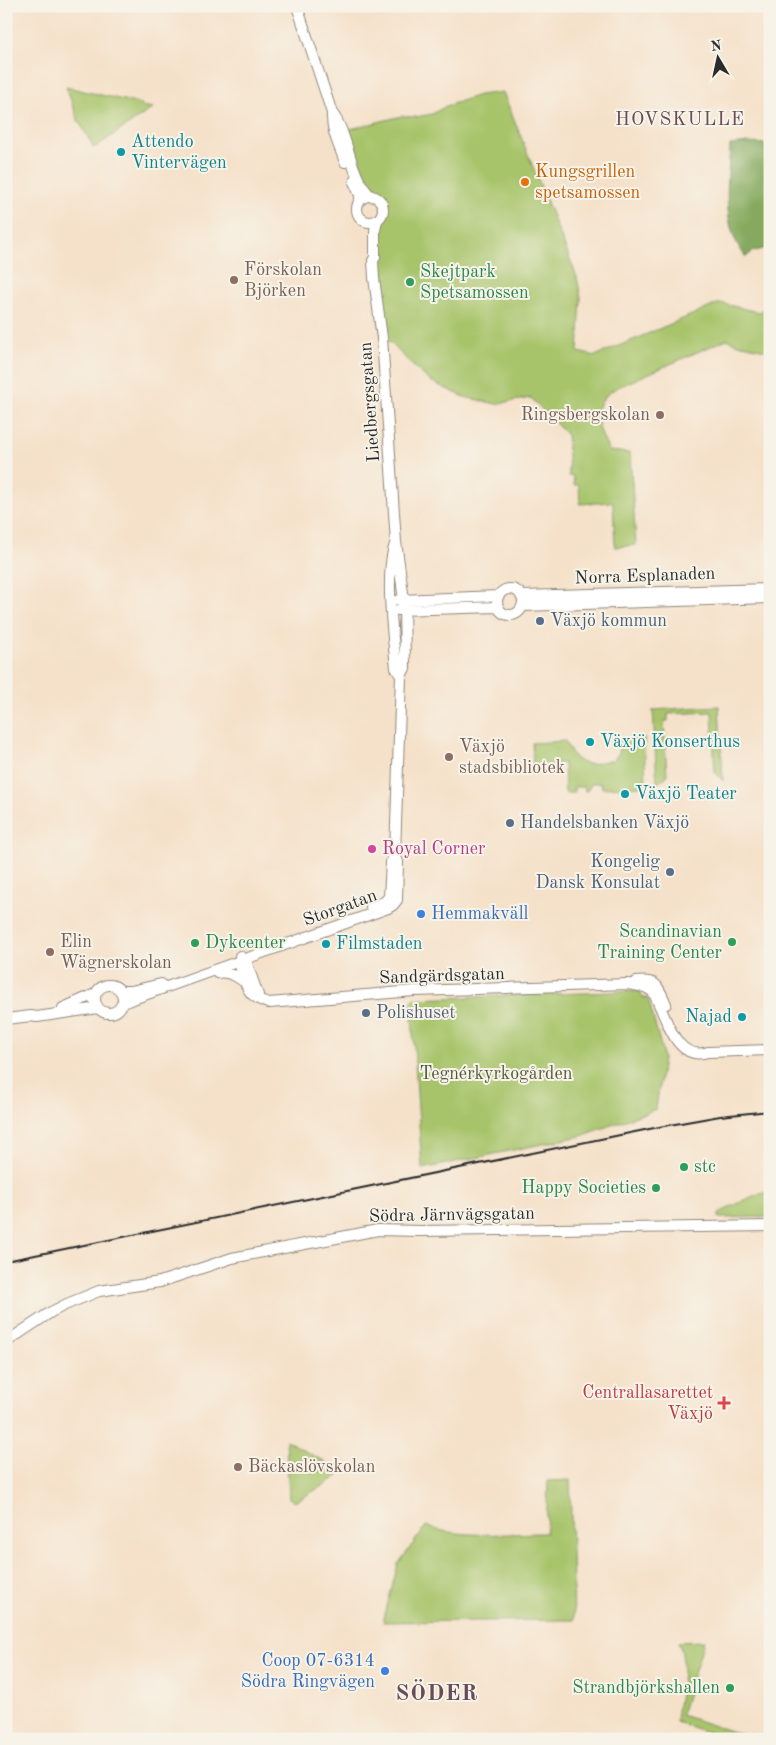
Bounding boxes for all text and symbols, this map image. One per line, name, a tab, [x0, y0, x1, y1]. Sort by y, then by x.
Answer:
north arrow	[694, 32, 744, 82]
text: N	[710, 38, 723, 54]
district label: HOVSKULLE	[615, 111, 745, 130]
place label: Attendo Vintervägen	[131, 133, 227, 172]
marker: Attendo Vintervägen	[115, 146, 127, 158]
place label: Kungsgrillen spetsamossen	[535, 163, 641, 202]
marker: Kungsgrillen spetsamossen	[519, 176, 531, 188]
place label: Förskolan Björken	[244, 261, 322, 300]
place label: Skejtpark Spetsamossen	[420, 263, 529, 302]
marker: Förskolan Björken	[228, 274, 240, 286]
marker: Skejtpark Spetsamossen	[404, 276, 416, 288]
street label: Liedbergsgatan	[357, 341, 383, 463]
place label: Ringsbergskolan	[521, 406, 650, 424]
marker: Ringsbergskolan	[654, 409, 666, 421]
street label: Norra Esplanaden	[574, 565, 716, 587]
place label: Växjö kommun	[550, 612, 667, 630]
marker: Växjö kommun	[534, 615, 546, 627]
place label: Växjö Konserthus	[600, 733, 740, 751]
marker: Växjö Konserthus	[584, 736, 596, 748]
place label: Växjö stadsbibliotek	[459, 738, 565, 777]
marker: Växjö stadsbibliotek	[443, 751, 455, 763]
place label: Växjö Teater	[635, 785, 737, 803]
marker: Växjö Teater	[619, 788, 631, 800]
place label: Handelsbanken Växjö	[520, 814, 689, 832]
marker: Handelsbanken Växjö	[504, 817, 516, 829]
place label: Royal Corner	[382, 840, 486, 858]
marker: Royal Corner	[366, 843, 378, 855]
place label: Kongelig Dansk Konsulat	[535, 853, 660, 892]
marker: Kongelig Dansk Konsulat	[664, 866, 676, 878]
street label: Storgatan	[301, 886, 380, 930]
place label: Hemmakväll	[431, 905, 529, 923]
marker: Hemmakväll	[415, 908, 427, 920]
place label: Scandinavian Training Center	[597, 923, 723, 962]
place label: Elin Wägnerskolan	[60, 933, 172, 972]
place label: Dykcenter	[205, 934, 286, 952]
place label: Filmstaden	[336, 935, 423, 953]
marker: Scandinavian Training Center	[726, 936, 738, 948]
marker: Dykcenter	[189, 937, 201, 949]
marker: Filmstaden	[320, 938, 332, 950]
marker: Elin Wägnerskolan	[44, 946, 56, 958]
street label: Sandgärdsgatan	[379, 965, 505, 987]
place label: Polishuset	[376, 1004, 456, 1022]
marker: Polishuset	[360, 1007, 372, 1019]
place label: Najad	[685, 1008, 732, 1026]
marker: Najad	[736, 1011, 748, 1023]
park label: Tegnérkyrkogården	[420, 1065, 573, 1083]
place label: stc	[694, 1158, 716, 1176]
marker: stc	[678, 1161, 690, 1173]
place label: Happy Societies	[521, 1179, 646, 1197]
marker: Happy Societies	[650, 1182, 662, 1194]
street label: Södra Järnvägsgatan	[369, 1205, 535, 1225]
place label: Centrallasarettet Växjö	[582, 1384, 713, 1423]
marker: Centrallasarettet Växjö	[717, 1396, 731, 1410]
place label: Bäckaslövskolan	[248, 1458, 376, 1476]
marker: Bäckaslövskolan	[232, 1461, 244, 1473]
place label: Coop 07-6314 Södra Ringvägen	[241, 1652, 375, 1691]
marker: Coop 07-6314 Södra Ringvägen	[379, 1665, 391, 1677]
district label: SÖDER	[396, 1679, 478, 1705]
place label: Strandbjörkshallen	[572, 1679, 720, 1697]
marker: Strandbjörkshallen	[724, 1682, 736, 1694]

